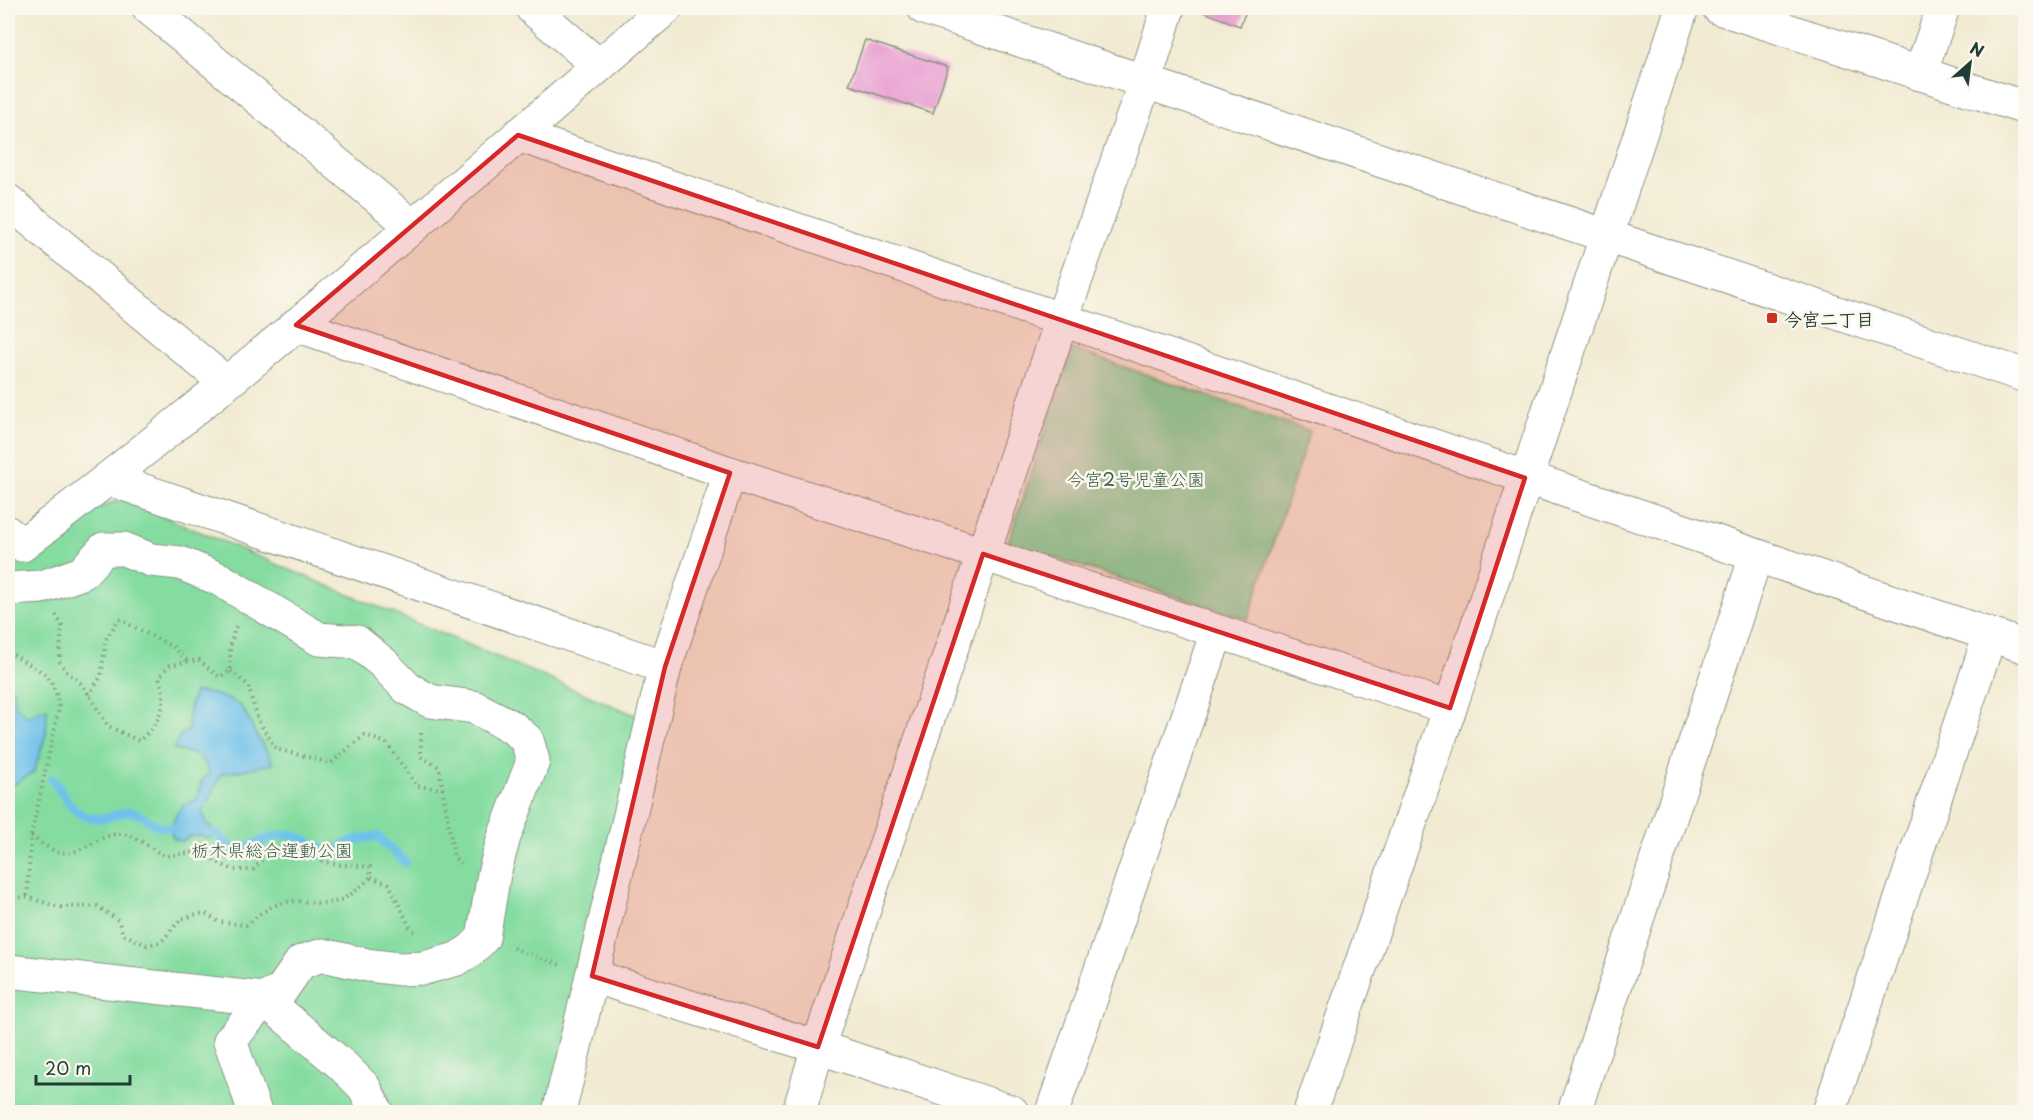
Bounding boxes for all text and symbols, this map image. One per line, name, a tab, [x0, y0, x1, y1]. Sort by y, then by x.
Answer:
north arrow	[1940, 33, 2000, 93]
text: N	[1966, 35, 1989, 62]
place label: 今宮二丁目	[1784, 305, 1874, 332]
marker: 今宮二丁目	[1765, 311, 1779, 325]
park label: 今宮2号児童公園	[1067, 465, 1205, 492]
park label: 栃木県総合運動公園	[191, 836, 353, 863]
scale bar	[36, 1048, 130, 1086]
text: 20 m	[45, 1054, 91, 1081]

